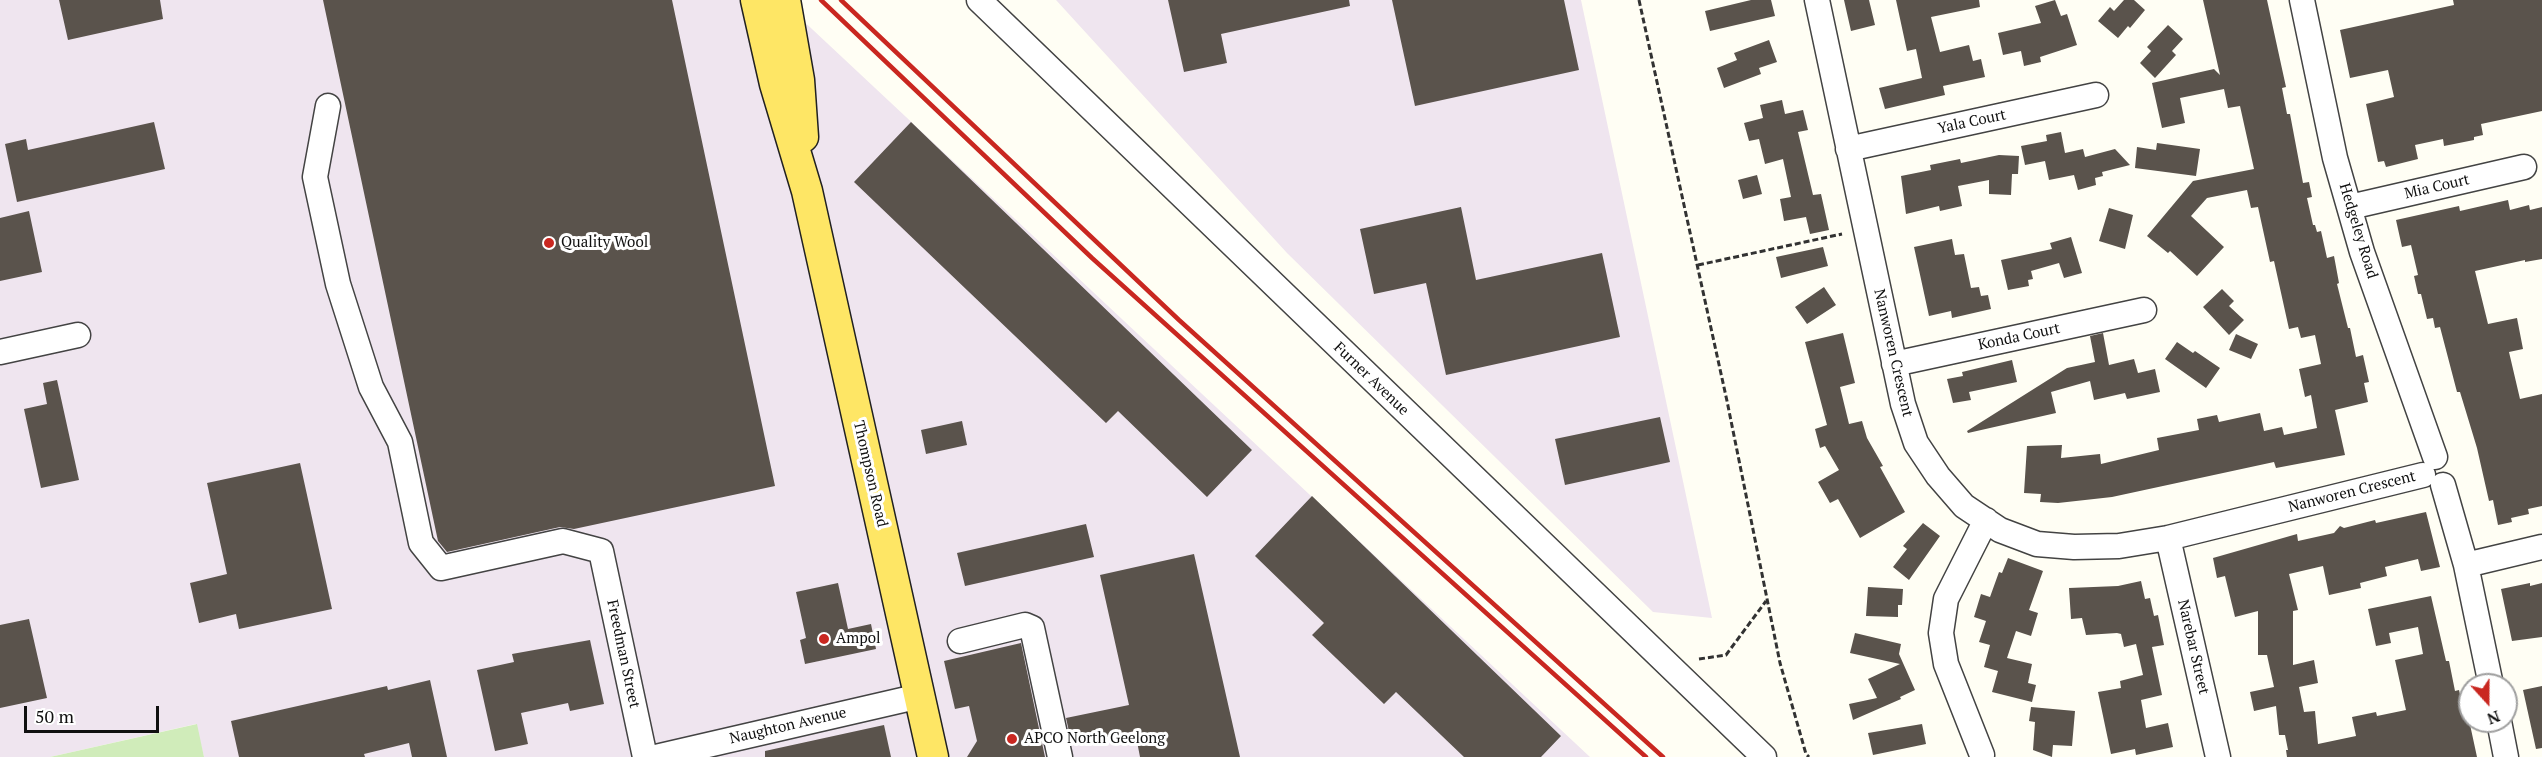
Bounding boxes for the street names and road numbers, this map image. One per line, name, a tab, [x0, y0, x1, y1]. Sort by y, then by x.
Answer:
street label: Yala Court	[1936, 106, 2008, 138]
street label: Mia Court	[2403, 171, 2471, 203]
street label: Hedgeley Road	[2335, 181, 2381, 281]
street label: Nanworen Crescent	[1870, 287, 1916, 419]
street label: Konda Court	[1976, 320, 2062, 354]
street label: Furner Avenue	[1330, 339, 1412, 419]
street label: Thompson Road	[849, 419, 891, 529]
street label: Nanworen Crescent	[2286, 467, 2418, 517]
street label: Freedman Street	[603, 598, 643, 710]
street label: Narebar Street	[2173, 598, 2213, 696]
street label: Naughton Avenue	[728, 704, 848, 748]

